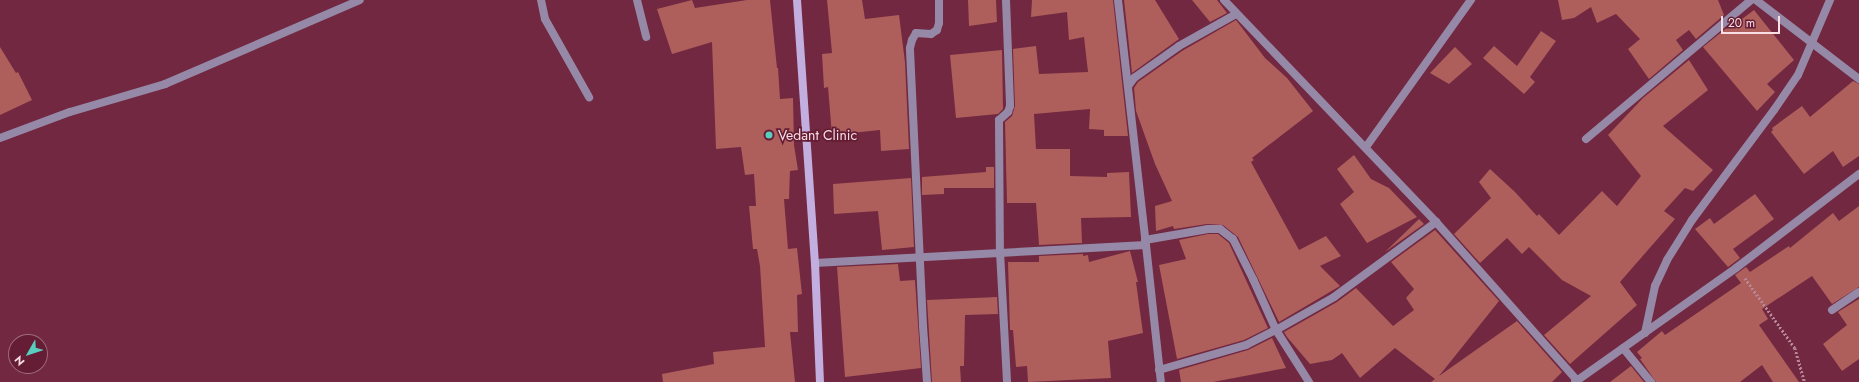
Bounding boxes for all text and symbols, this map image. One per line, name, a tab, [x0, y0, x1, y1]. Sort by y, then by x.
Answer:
scale bar	[1723, 8, 1782, 34]
text: 20 m	[1728, 14, 1755, 32]
place label: Vedant Clinic	[778, 127, 857, 143]
marker: Vedant Clinic	[763, 129, 775, 141]
north arrow	[8, 334, 48, 374]
text: N	[10, 353, 28, 369]

